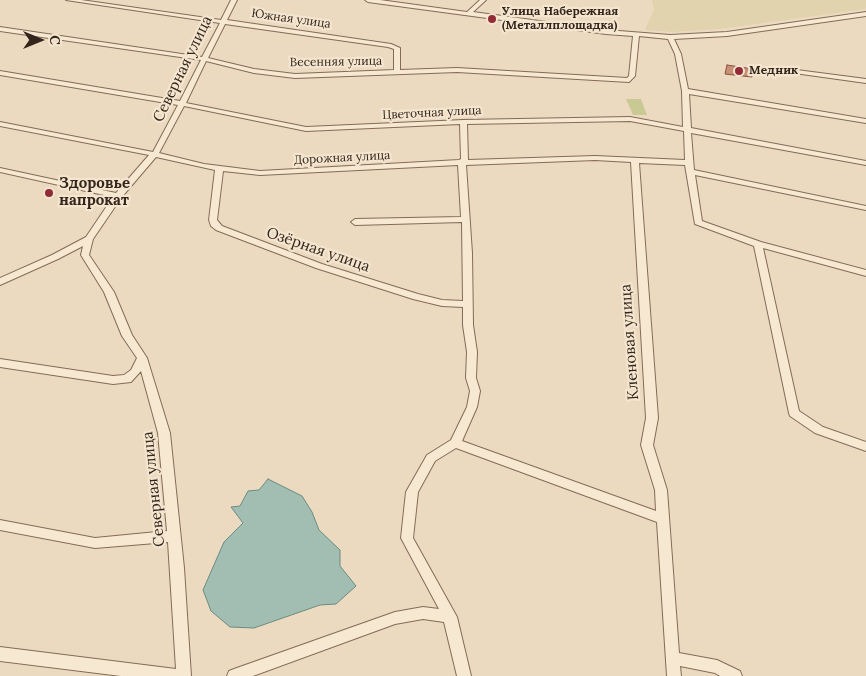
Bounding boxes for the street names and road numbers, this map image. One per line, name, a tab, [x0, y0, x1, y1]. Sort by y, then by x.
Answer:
street label: Южная улица	[250, 6, 332, 32]
street label: Северная улица	[150, 13, 216, 125]
street label: Весенняя улица	[290, 54, 382, 70]
street label: Цветочная улица	[382, 103, 482, 123]
street label: Дорожная улица	[293, 148, 391, 168]
street label: Озёрная улица	[264, 224, 372, 276]
street label: Кленовая улица	[617, 283, 643, 401]
street label: Северная улица	[139, 430, 169, 548]

